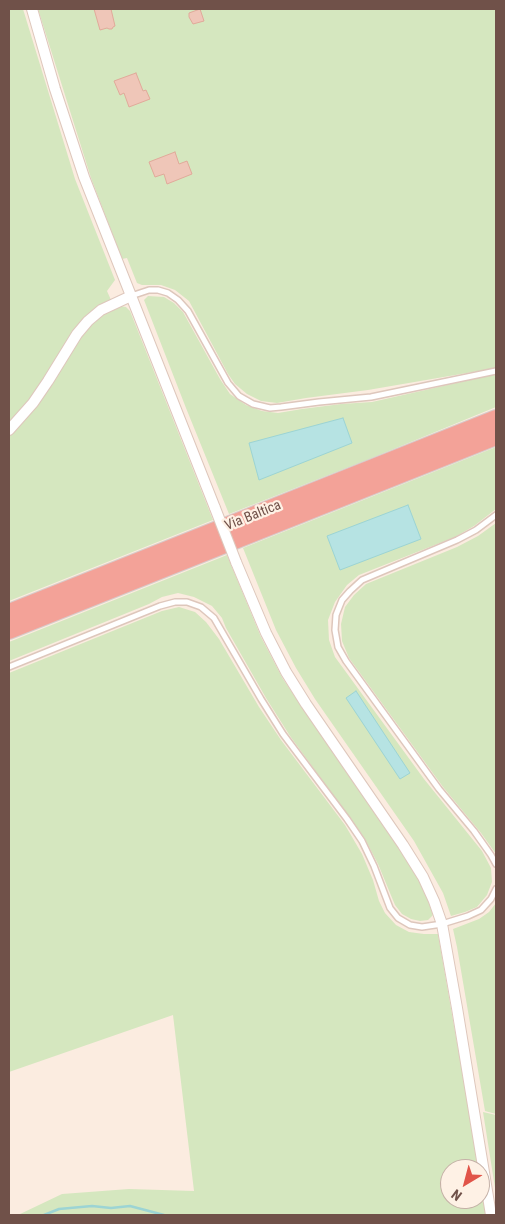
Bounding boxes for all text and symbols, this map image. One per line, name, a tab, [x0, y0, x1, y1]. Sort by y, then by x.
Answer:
street label: Via Baltica	[222, 497, 284, 535]
north arrow	[440, 1159, 490, 1209]
text: N	[448, 1186, 465, 1204]

